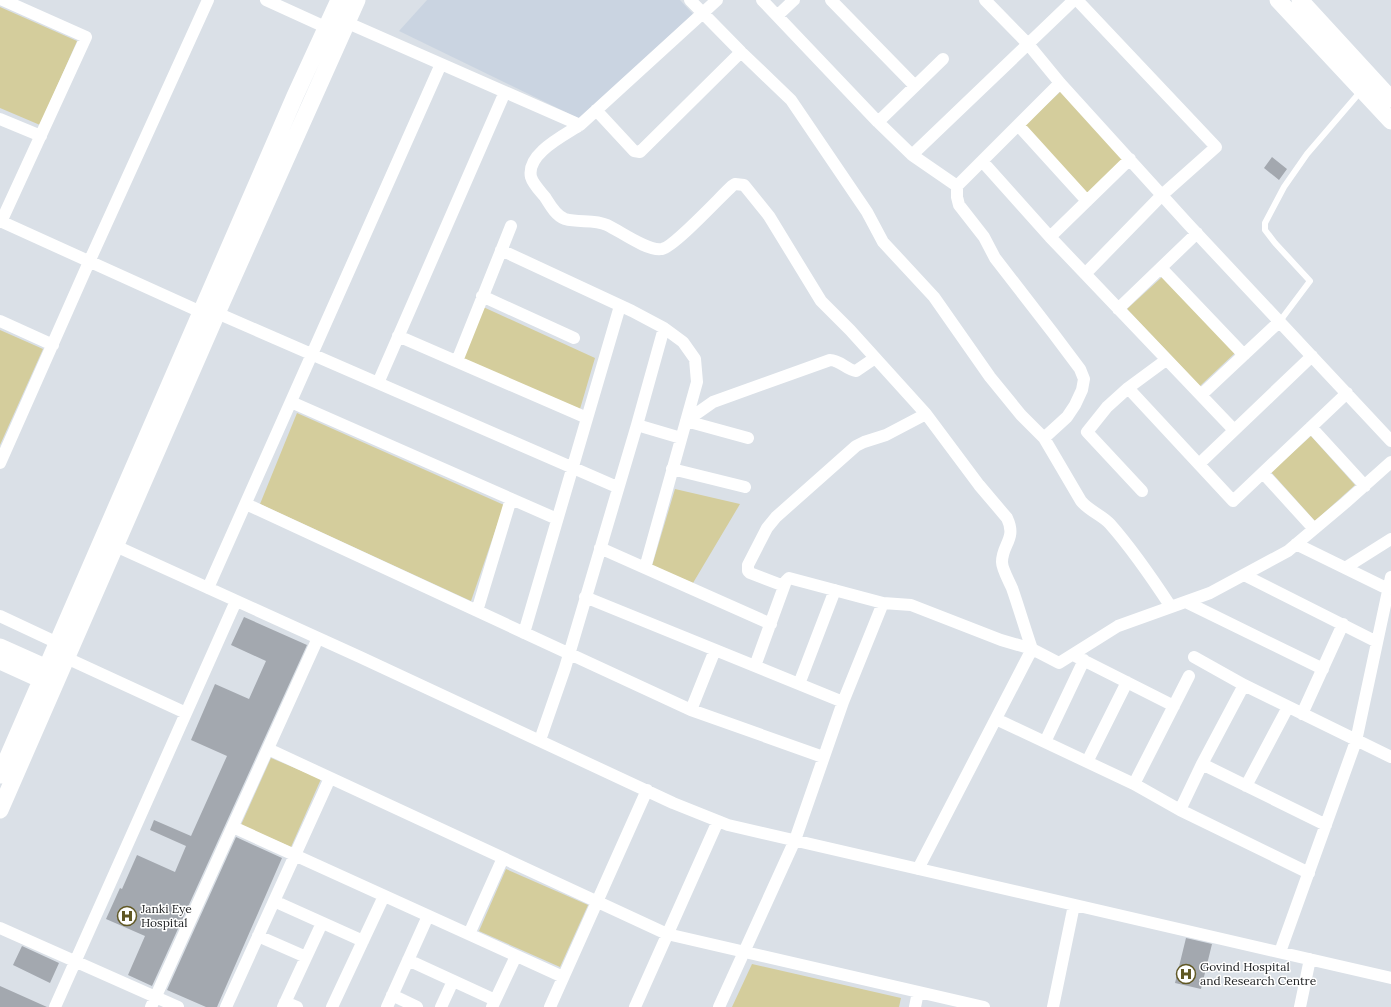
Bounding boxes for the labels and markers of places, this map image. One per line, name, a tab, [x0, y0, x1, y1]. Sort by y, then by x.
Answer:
place label: Janki Eye Hospital	[140, 901, 192, 930]
hospital icon: Janki Eye Hospital	[116, 905, 138, 927]
place label: Govind Hospital and Research Centre	[1200, 959, 1317, 988]
hospital icon: Govind Hospital and Research Centre	[1175, 963, 1197, 985]

